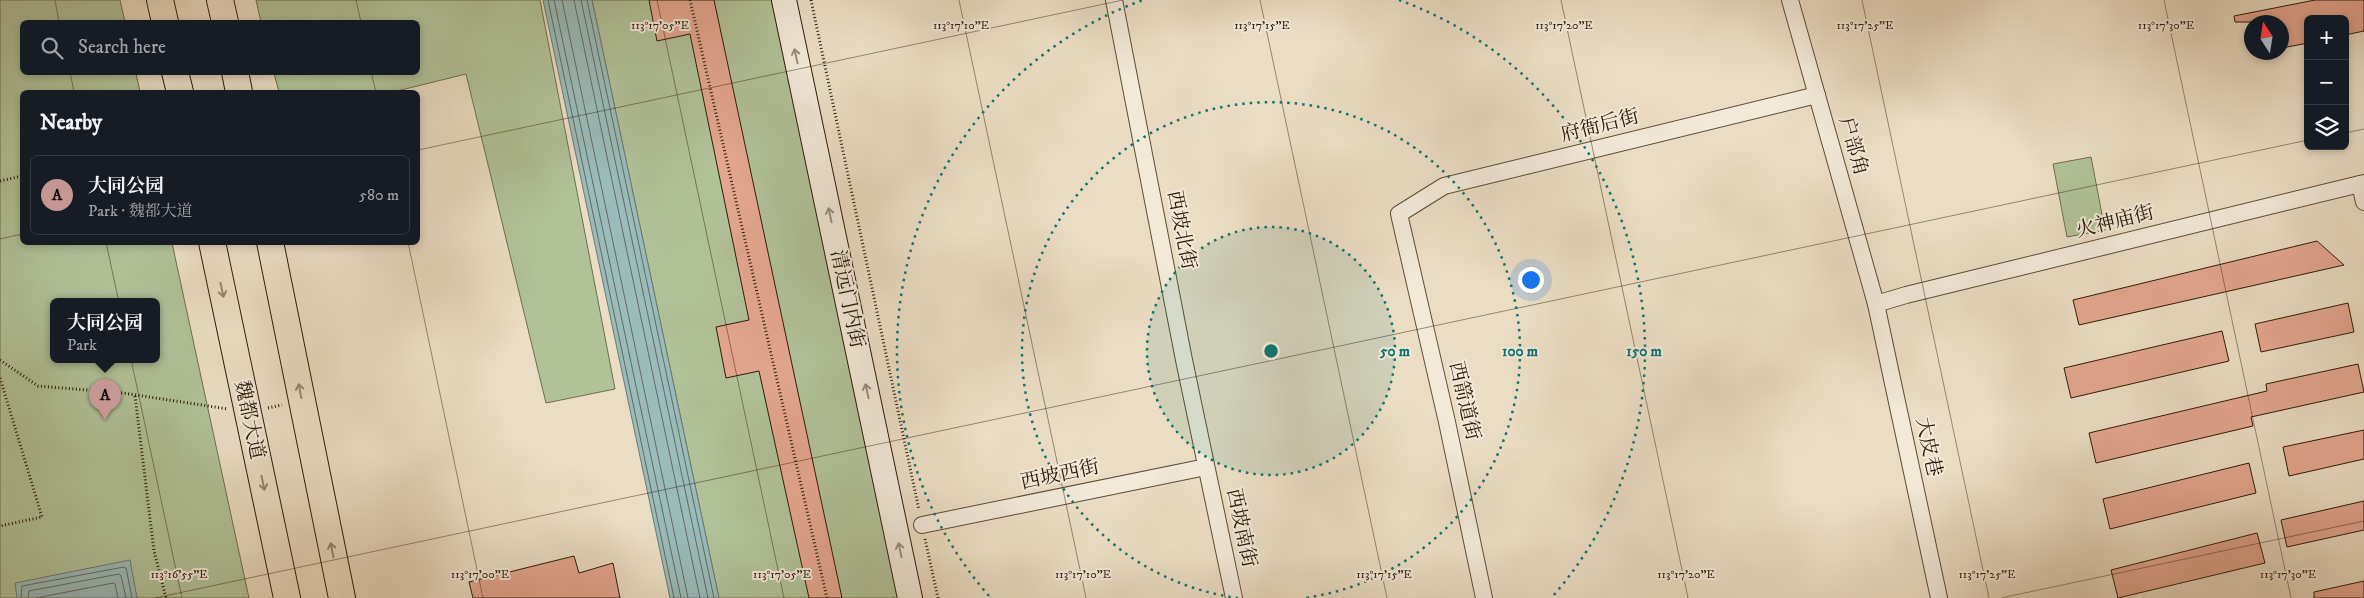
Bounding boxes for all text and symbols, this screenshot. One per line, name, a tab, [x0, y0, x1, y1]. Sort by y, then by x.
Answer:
north arrow	[2244, 15, 2289, 60]
map controls	[2304, 15, 2349, 150]
button: +	[2304, 15, 2349, 60]
text: 113°17'05"E	[631, 18, 689, 33]
text: 113°17'10"E	[933, 18, 990, 33]
text: 113°17'15"E	[1234, 18, 1290, 33]
text: 113°17'20"E	[1535, 18, 1593, 33]
text: 113°17'25"E	[1836, 18, 1894, 33]
text: 113°17'30"E	[2138, 18, 2195, 33]
search box	[20, 20, 420, 75]
icon: search	[38, 34, 66, 62]
text: Search here	[78, 36, 166, 59]
one-way arrow	[791, 49, 800, 65]
button: −	[2304, 60, 2349, 105]
street label: 府衙后街	[1558, 104, 1642, 148]
button: layers	[2304, 105, 2349, 150]
text: Nearby	[40, 110, 102, 136]
street label: 户部角	[1833, 114, 1873, 178]
text: 大同公园	[88, 175, 164, 198]
text: A	[52, 185, 62, 205]
text: 580 m	[359, 185, 399, 205]
street label: 西坡北街	[1161, 188, 1201, 272]
street label: 火神庙街	[2073, 200, 2157, 244]
text: Park · 魏都大道	[88, 201, 193, 221]
one-way arrow	[824, 208, 834, 224]
street label: 清远门内街	[824, 247, 870, 351]
your location	[1518, 267, 1544, 293]
one-way arrow	[218, 282, 227, 298]
popup	[50, 298, 160, 363]
text: 大同公园	[67, 312, 143, 335]
text: Park	[67, 335, 97, 355]
centre of rings	[1262, 342, 1280, 360]
text: 50 m	[1379, 342, 1411, 361]
text: 100 m	[1502, 342, 1539, 361]
text: 150 m	[1626, 342, 1662, 361]
street label: 西箭道街	[1443, 359, 1485, 443]
street label: 魏都大道	[228, 378, 270, 462]
pin: A	[89, 379, 121, 420]
one-way arrow	[295, 383, 304, 399]
one-way arrow	[861, 384, 871, 400]
street label: 大皮巷	[1910, 415, 1946, 479]
street label: 西坡西街	[1018, 454, 1102, 496]
one-way arrow	[259, 475, 268, 491]
street label: 西坡南街	[1220, 486, 1262, 570]
one-way arrow	[327, 543, 336, 559]
one-way arrow	[895, 543, 904, 559]
text: 113°16'55"E	[150, 567, 208, 582]
text: 113°17'00"E	[451, 567, 510, 582]
text: 113°17'05"E	[753, 567, 811, 582]
text: 113°17'10"E	[1055, 567, 1112, 582]
text: 113°17'15"E	[1356, 567, 1412, 582]
text: 113°17'20"E	[1657, 567, 1715, 582]
text: 113°17'25"E	[1958, 567, 2016, 582]
text: 113°17'30"E	[2260, 567, 2317, 582]

